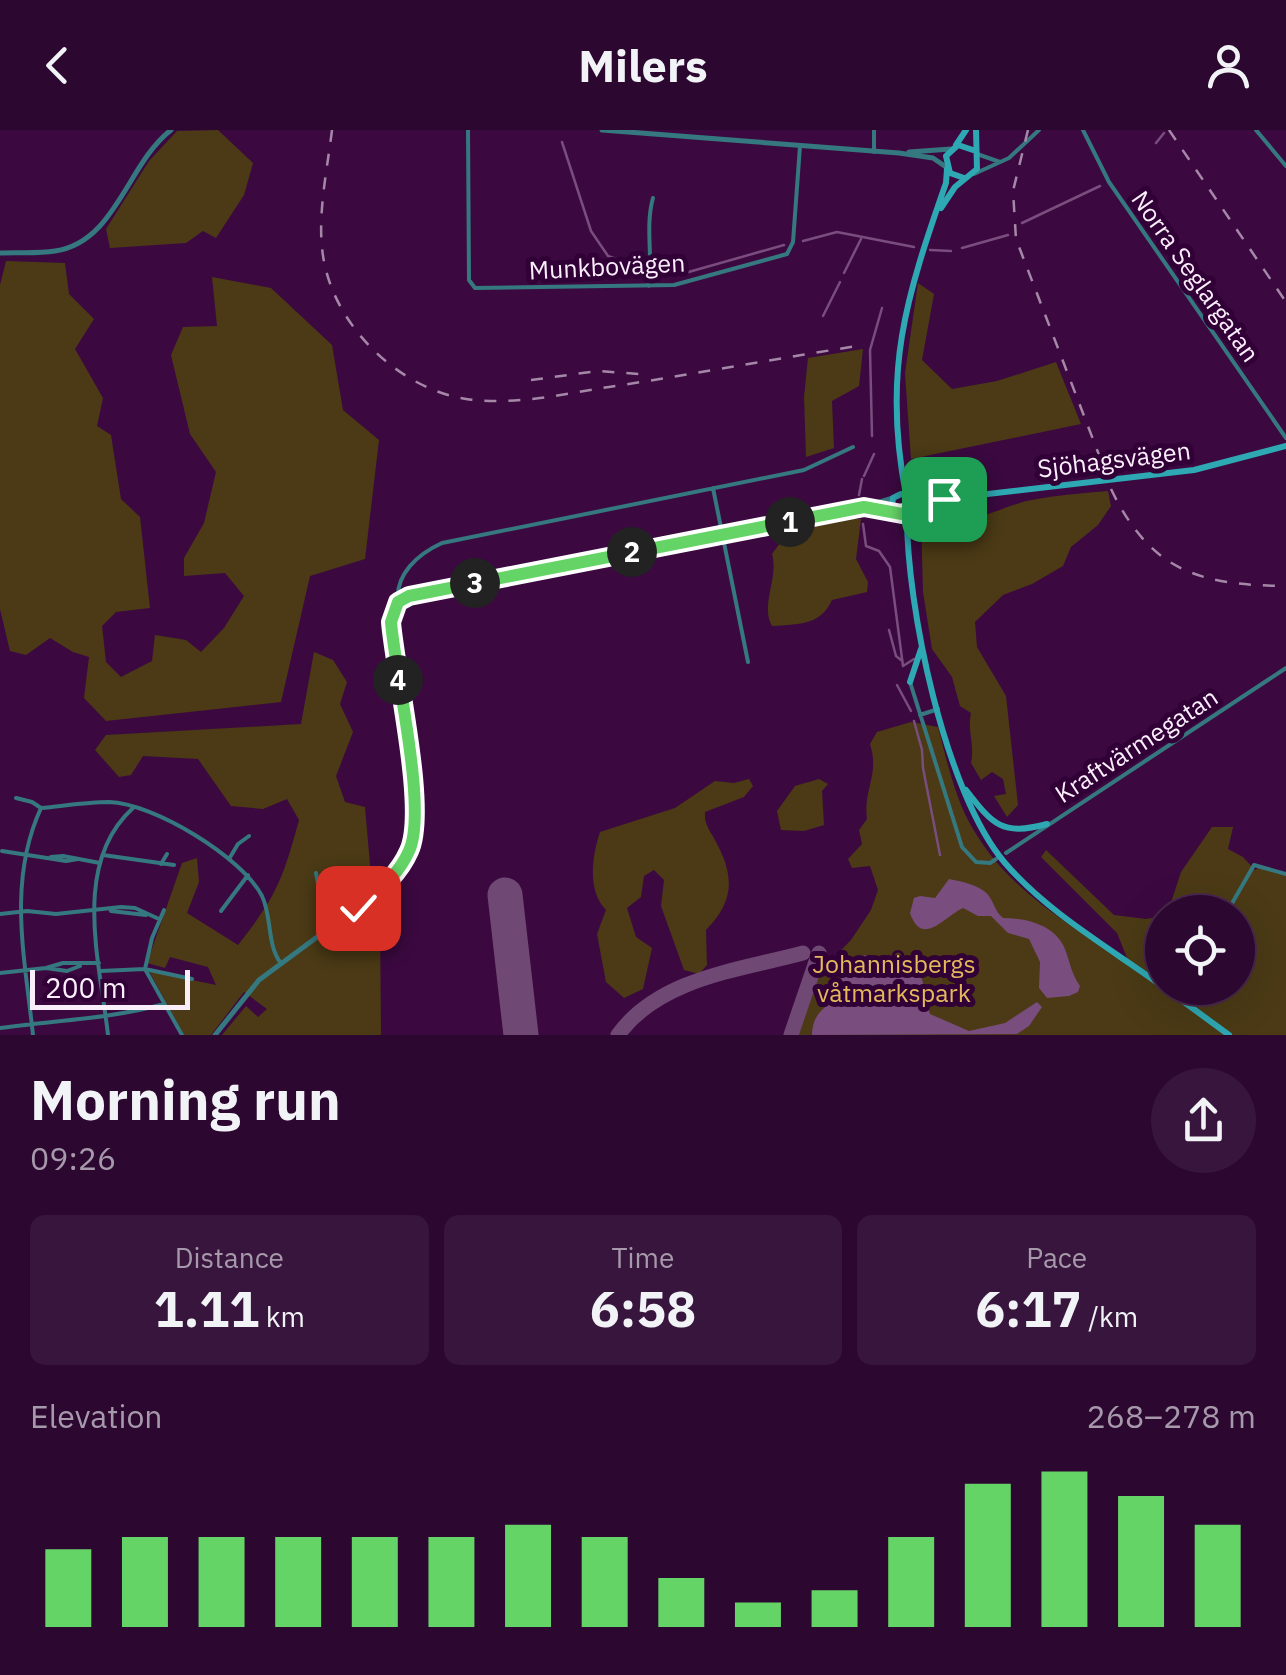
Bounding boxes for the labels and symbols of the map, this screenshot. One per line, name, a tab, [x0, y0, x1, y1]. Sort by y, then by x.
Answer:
street label: Norra Seglargatan	[1124, 184, 1268, 368]
street label: Munkbovägen	[528, 245, 686, 287]
street label: Sjöhagsvägen	[1036, 433, 1192, 485]
pin	[902, 457, 987, 542]
pin: 1	[765, 497, 815, 547]
pin: 2	[607, 527, 657, 577]
pin: 3	[450, 558, 500, 608]
pin: 4	[373, 655, 423, 705]
street label: Kraftvärmegatan	[1048, 680, 1224, 810]
pin	[316, 866, 401, 951]
park label: Johannisbergs våtmarkspark	[812, 947, 976, 1009]
scale bar	[30, 965, 190, 1010]

